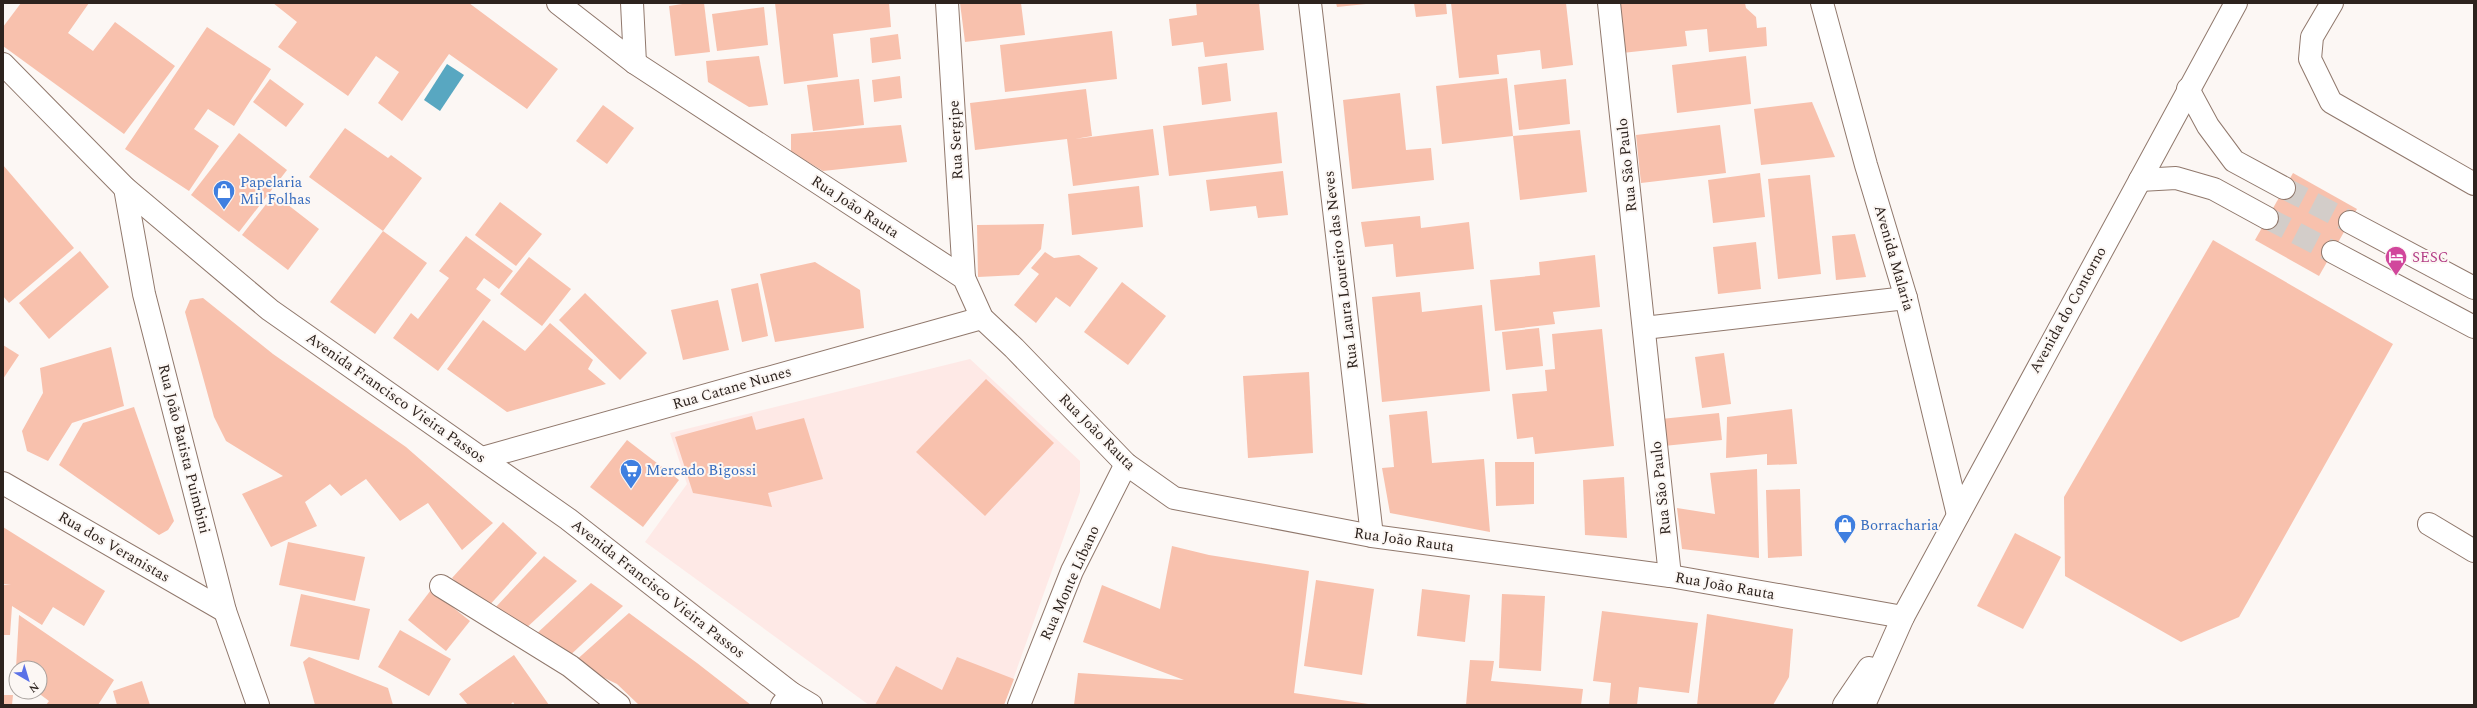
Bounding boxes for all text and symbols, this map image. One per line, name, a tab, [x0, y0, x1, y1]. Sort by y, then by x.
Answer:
street label: Rua Sergipe	[942, 100, 970, 180]
street label: Rua São Paulo	[1611, 117, 1643, 213]
street label: Rua Laura Loureiro das Neves	[1317, 169, 1365, 371]
street label: Rua João Rauta	[806, 170, 904, 244]
place label: Papelaria Mil Folhas	[240, 171, 311, 211]
shop icon: Papelaria Mil Folhas	[211, 178, 237, 211]
street label: Avenida Malaria	[1868, 202, 1920, 314]
street label: Avenida do Contorno	[2023, 242, 2113, 378]
hotel icon: SESC	[2383, 244, 2409, 277]
place label: SESC	[2412, 246, 2449, 269]
street label: Avenida Francisco Vieira Passos	[301, 327, 491, 469]
street label: Rua Catane Nunes	[670, 360, 794, 416]
street label: Rua João Batista Puimbini	[152, 362, 216, 536]
street label: Rua João Rauta	[1053, 388, 1141, 476]
street label: Rua São Paulo	[1645, 440, 1677, 536]
supermarket icon: Mercado Bigossi	[618, 457, 644, 490]
place label: Mercado Bigossi	[646, 459, 757, 482]
street label: Rua dos Veranistas	[54, 506, 174, 588]
shop icon: Borracharia	[1832, 512, 1858, 545]
street label: Avenida Francisco Vieira Passos	[566, 514, 750, 664]
place label: Borracharia	[1860, 514, 1939, 537]
street label: Rua Monte Líbano	[1034, 522, 1106, 644]
street label: Rua João Rauta	[1352, 522, 1456, 558]
street label: Rua João Rauta	[1673, 566, 1777, 606]
north arrow	[8, 660, 48, 700]
text: N	[25, 678, 43, 697]

